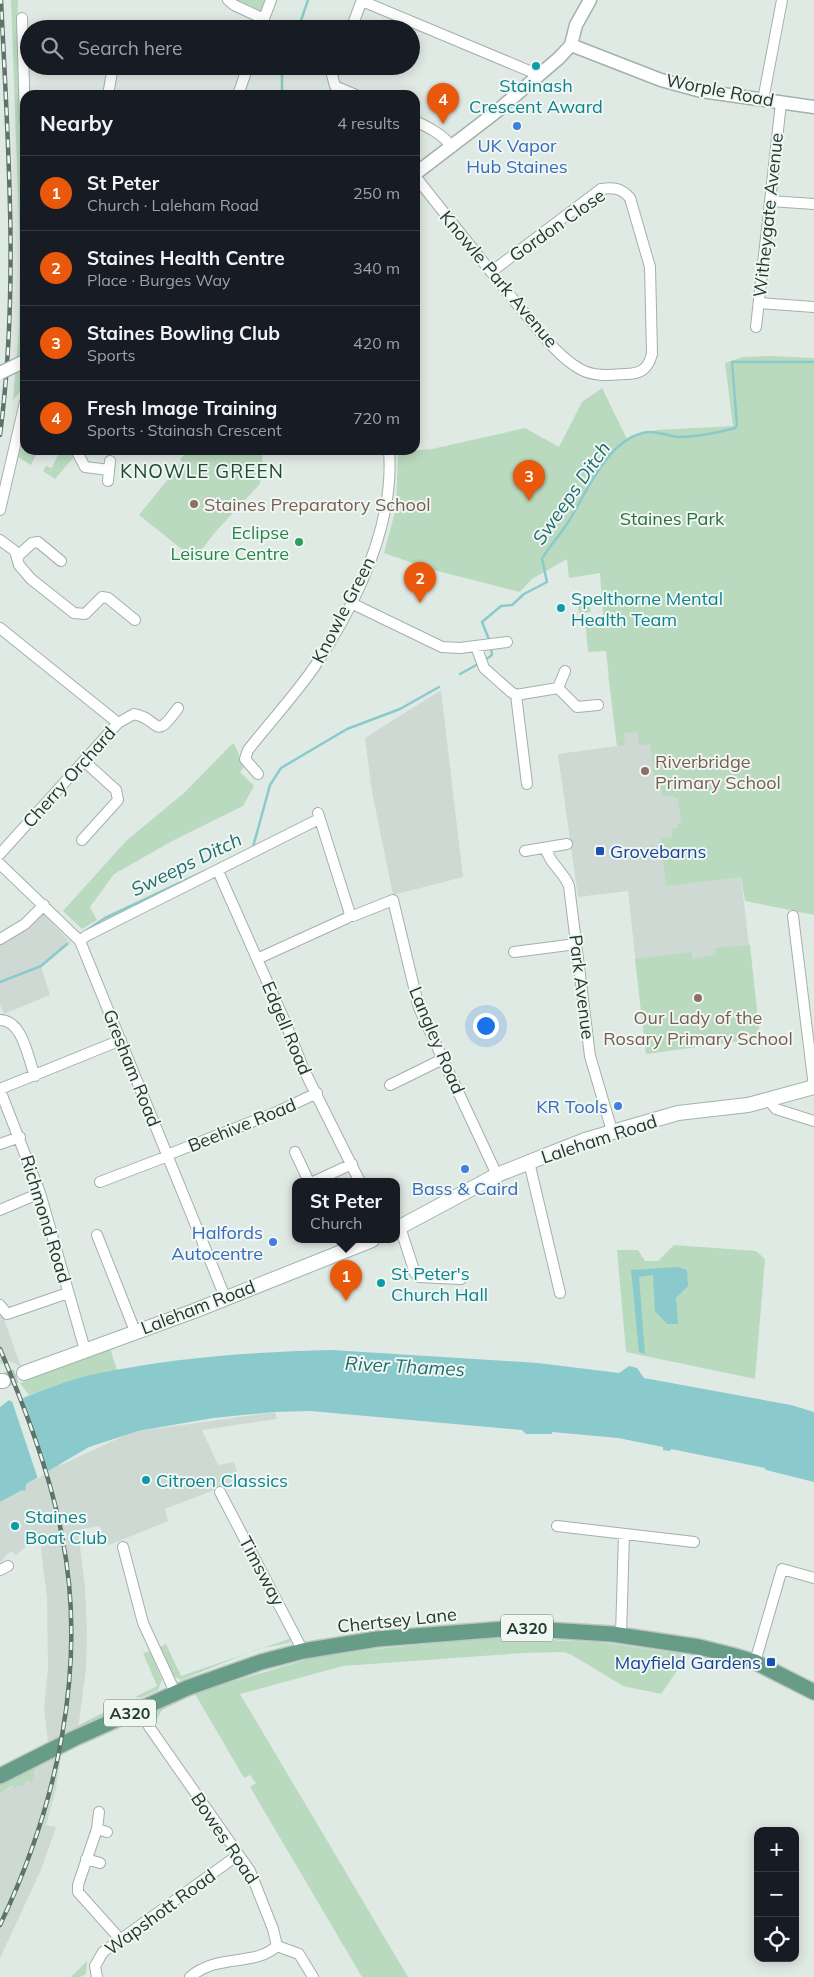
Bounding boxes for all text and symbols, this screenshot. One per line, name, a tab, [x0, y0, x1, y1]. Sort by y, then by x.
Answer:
search box	[20, 20, 420, 75]
icon: search	[38, 34, 66, 62]
text: Search here	[78, 36, 182, 60]
marker: Stainash Crescent Award	[530, 60, 542, 72]
street label: Worple Road	[664, 68, 776, 112]
place label: Stainash Crescent Award	[469, 74, 603, 118]
pin: 4	[427, 83, 459, 124]
text: Nearby	[40, 110, 113, 136]
text: 4 results	[337, 113, 400, 133]
marker: UK Vapor Hub Staines	[511, 120, 523, 132]
street label: Witheygate Avenue	[748, 132, 788, 298]
place label: UK Vapor Hub Staines	[466, 134, 568, 178]
text: St Peter	[87, 171, 159, 195]
text: 1	[51, 183, 61, 203]
text: 250 m	[353, 183, 400, 203]
street label: Gordon Close	[505, 184, 609, 266]
text: Church · Laleham Road	[87, 195, 259, 215]
street label: Knowle Park Avenue	[435, 206, 563, 352]
text: Staines Health Centre	[87, 246, 285, 270]
text: 2	[51, 258, 61, 278]
text: 340 m	[353, 258, 400, 278]
text: Place · Burges Way	[87, 270, 231, 290]
text: Staines Bowling Club	[87, 321, 280, 345]
text: 3	[51, 333, 61, 353]
text: 420 m	[353, 333, 400, 353]
text: Sports	[87, 345, 135, 365]
text: Fresh Image Training	[87, 396, 277, 420]
text: 4	[51, 408, 61, 428]
text: 720 m	[353, 408, 400, 428]
text: Sports · Stainash Crescent	[87, 420, 282, 440]
water label: Sweeps Ditch	[527, 437, 615, 549]
district label: KNOWLE GREEN	[120, 459, 284, 483]
pin: 3	[513, 460, 545, 501]
place label: Staines Preparatory School	[204, 493, 430, 516]
marker: Staines Preparatory School	[188, 498, 200, 510]
park label: Staines Park	[620, 507, 725, 530]
place label: Eclipse Leisure Centre	[170, 521, 289, 565]
marker: Eclipse Leisure Centre	[293, 536, 305, 548]
street label: Knowle Green	[306, 553, 380, 667]
pin: 2	[404, 562, 436, 603]
place label: Spelthorne Mental Health Team	[571, 587, 723, 631]
marker: Spelthorne Mental Health Team	[555, 602, 567, 614]
street label: Cherry Orchard	[18, 722, 120, 832]
place label: Riverbridge Primary School	[655, 750, 781, 794]
marker: Riverbridge Primary School	[639, 765, 651, 777]
water label: Sweeps Ditch	[127, 827, 245, 901]
place label: Grovebarns	[610, 840, 707, 863]
marker: Grovebarns	[594, 845, 606, 857]
street label: Park Avenue	[564, 933, 600, 1041]
street label: Edgell Road	[257, 978, 317, 1078]
street label: Langley Road	[404, 983, 470, 1097]
marker: Our Lady of the Rosary Primary School	[692, 992, 704, 1004]
street label: Gresham Road	[98, 1006, 166, 1130]
place label: Our Lady of the Rosary Primary School	[603, 1006, 793, 1050]
your location	[473, 1013, 499, 1039]
street label: Beehive Road	[185, 1093, 299, 1157]
place label: KR Tools	[536, 1095, 608, 1118]
marker: KR Tools	[612, 1100, 624, 1112]
street label: Laleham Road	[538, 1109, 660, 1169]
street label: Richmond Road	[16, 1152, 76, 1286]
marker: Bass & Caird	[459, 1163, 471, 1175]
place label: Bass & Caird	[412, 1177, 518, 1200]
popup	[292, 1178, 400, 1243]
text: St Peter	[310, 1189, 382, 1213]
text: Church	[310, 1213, 363, 1233]
place label: Halfords Autocentre	[171, 1221, 263, 1265]
marker: Halfords Autocentre	[267, 1236, 279, 1248]
pin: 1	[330, 1260, 362, 1301]
place label: St Peter's Church Hall	[391, 1262, 488, 1306]
street label: Laleham Road	[138, 1275, 258, 1339]
marker: St Peter's Church Hall	[375, 1277, 387, 1289]
water label: River Thames	[344, 1351, 466, 1381]
place label: Citroen Classics	[156, 1469, 288, 1492]
marker: Citroen Classics	[140, 1474, 152, 1486]
place label: Staines Boat Club	[25, 1505, 107, 1549]
marker: Staines Boat Club	[9, 1520, 21, 1532]
street label: Timsway	[234, 1532, 290, 1610]
street label: Chertsey Lane	[336, 1602, 458, 1638]
road number: A320	[501, 1615, 553, 1642]
place label: Mayfield Gardens	[615, 1651, 761, 1674]
marker: Mayfield Gardens	[765, 1656, 777, 1668]
road number: A320	[104, 1700, 156, 1726]
street label: Bowes Road	[186, 1788, 264, 1888]
map controls	[754, 1827, 799, 1962]
button: +	[754, 1827, 799, 1872]
street label: Wapshott Road	[100, 1864, 220, 1960]
button: −	[754, 1872, 799, 1917]
button: locate	[754, 1917, 799, 1962]

